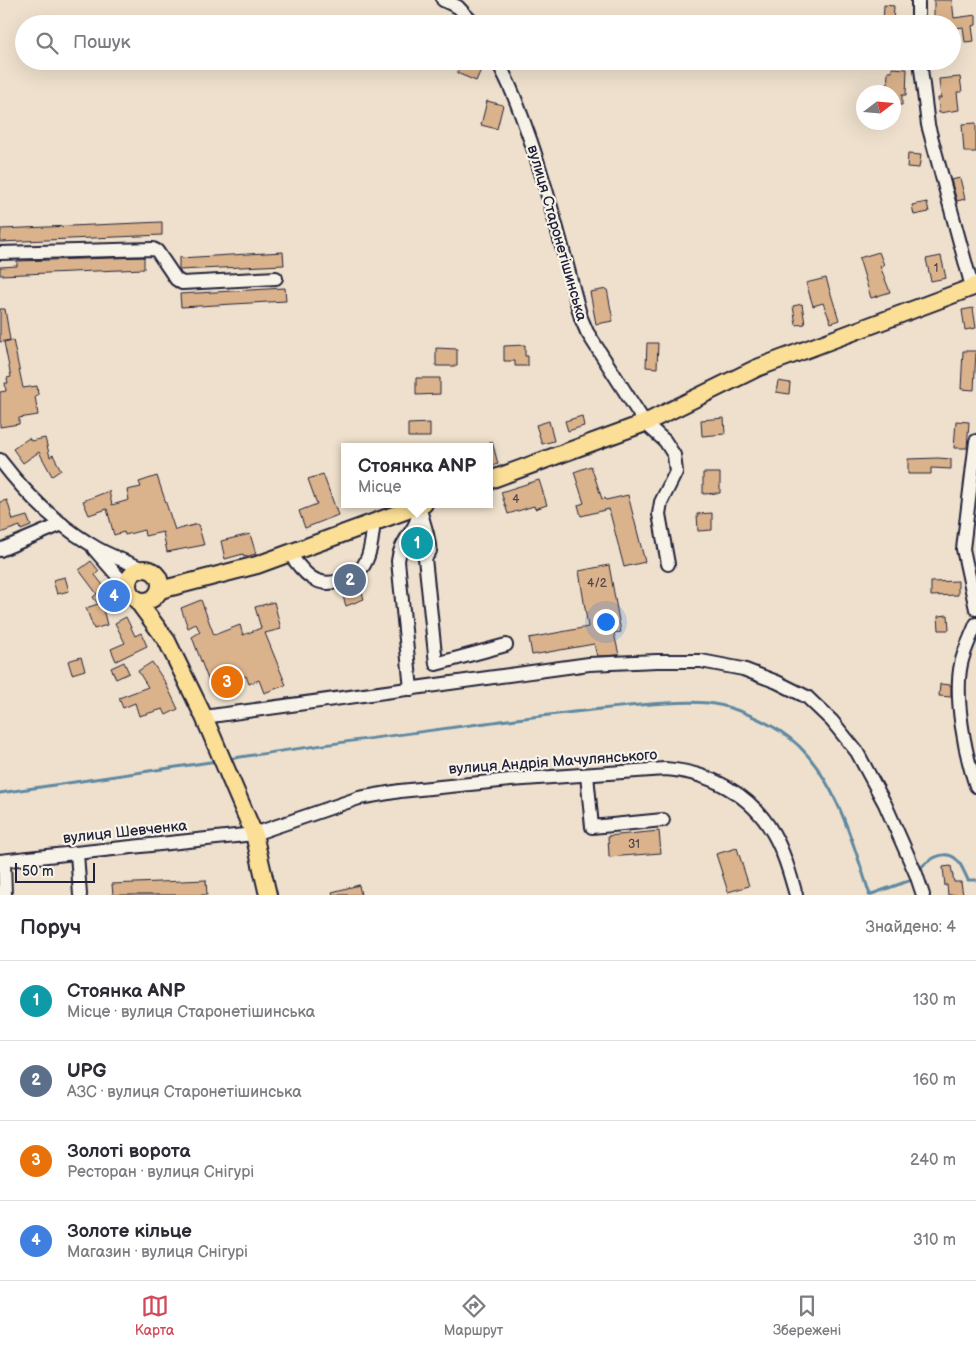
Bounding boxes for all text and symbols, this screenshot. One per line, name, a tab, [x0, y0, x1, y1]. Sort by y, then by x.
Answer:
search box	[15, 15, 961, 70]
icon: search	[33, 29, 61, 57]
text: Пошук	[73, 31, 131, 54]
north arrow	[856, 85, 901, 130]
street label: вулиця Старонетішинська	[523, 143, 591, 323]
house number: 1	[934, 261, 938, 276]
popup	[341, 443, 493, 508]
text: Стоянка ANP	[358, 455, 476, 478]
text: Місце	[358, 478, 401, 497]
house number: 4	[512, 492, 520, 507]
pin: 1	[401, 524, 433, 562]
pin: 2	[334, 561, 366, 599]
house number: 4/2	[587, 576, 607, 591]
pin: 4	[98, 577, 130, 615]
your location	[593, 609, 619, 635]
pin: 3	[211, 663, 243, 701]
street label: вулиця Андрія Мачулянського	[448, 745, 658, 779]
street label: вулиця Шевченка	[62, 816, 188, 848]
house number: 31	[628, 837, 640, 852]
scale bar	[15, 860, 95, 883]
text: 50 m	[22, 863, 54, 880]
text: Поруч	[20, 915, 81, 940]
text: Знайдено: 4	[866, 918, 956, 937]
text: Стоянка ANP	[67, 980, 185, 1003]
text: 1	[33, 991, 39, 1010]
text: 130 m	[913, 991, 956, 1010]
text: Місце · вулиця Старонетішинська	[67, 1003, 315, 1022]
text: UPG	[67, 1060, 106, 1083]
text: 2	[31, 1071, 41, 1090]
text: 160 m	[913, 1071, 956, 1090]
text: АЗС · вулиця Старонетішинська	[67, 1083, 302, 1102]
text: Золоті ворота	[67, 1140, 191, 1163]
text: 3	[31, 1151, 41, 1170]
text: 240 m	[910, 1151, 956, 1170]
text: Ресторан · вулиця Снігурі	[67, 1163, 254, 1182]
text: Золоте кільце	[67, 1220, 192, 1243]
text: 4	[31, 1231, 41, 1250]
text: 310 m	[913, 1231, 956, 1250]
text: Магазин · вулиця Снігурі	[67, 1243, 248, 1262]
tab: Карта	[135, 1292, 174, 1339]
tab: Маршрут	[444, 1292, 503, 1339]
tab: Збережені	[773, 1292, 841, 1339]

